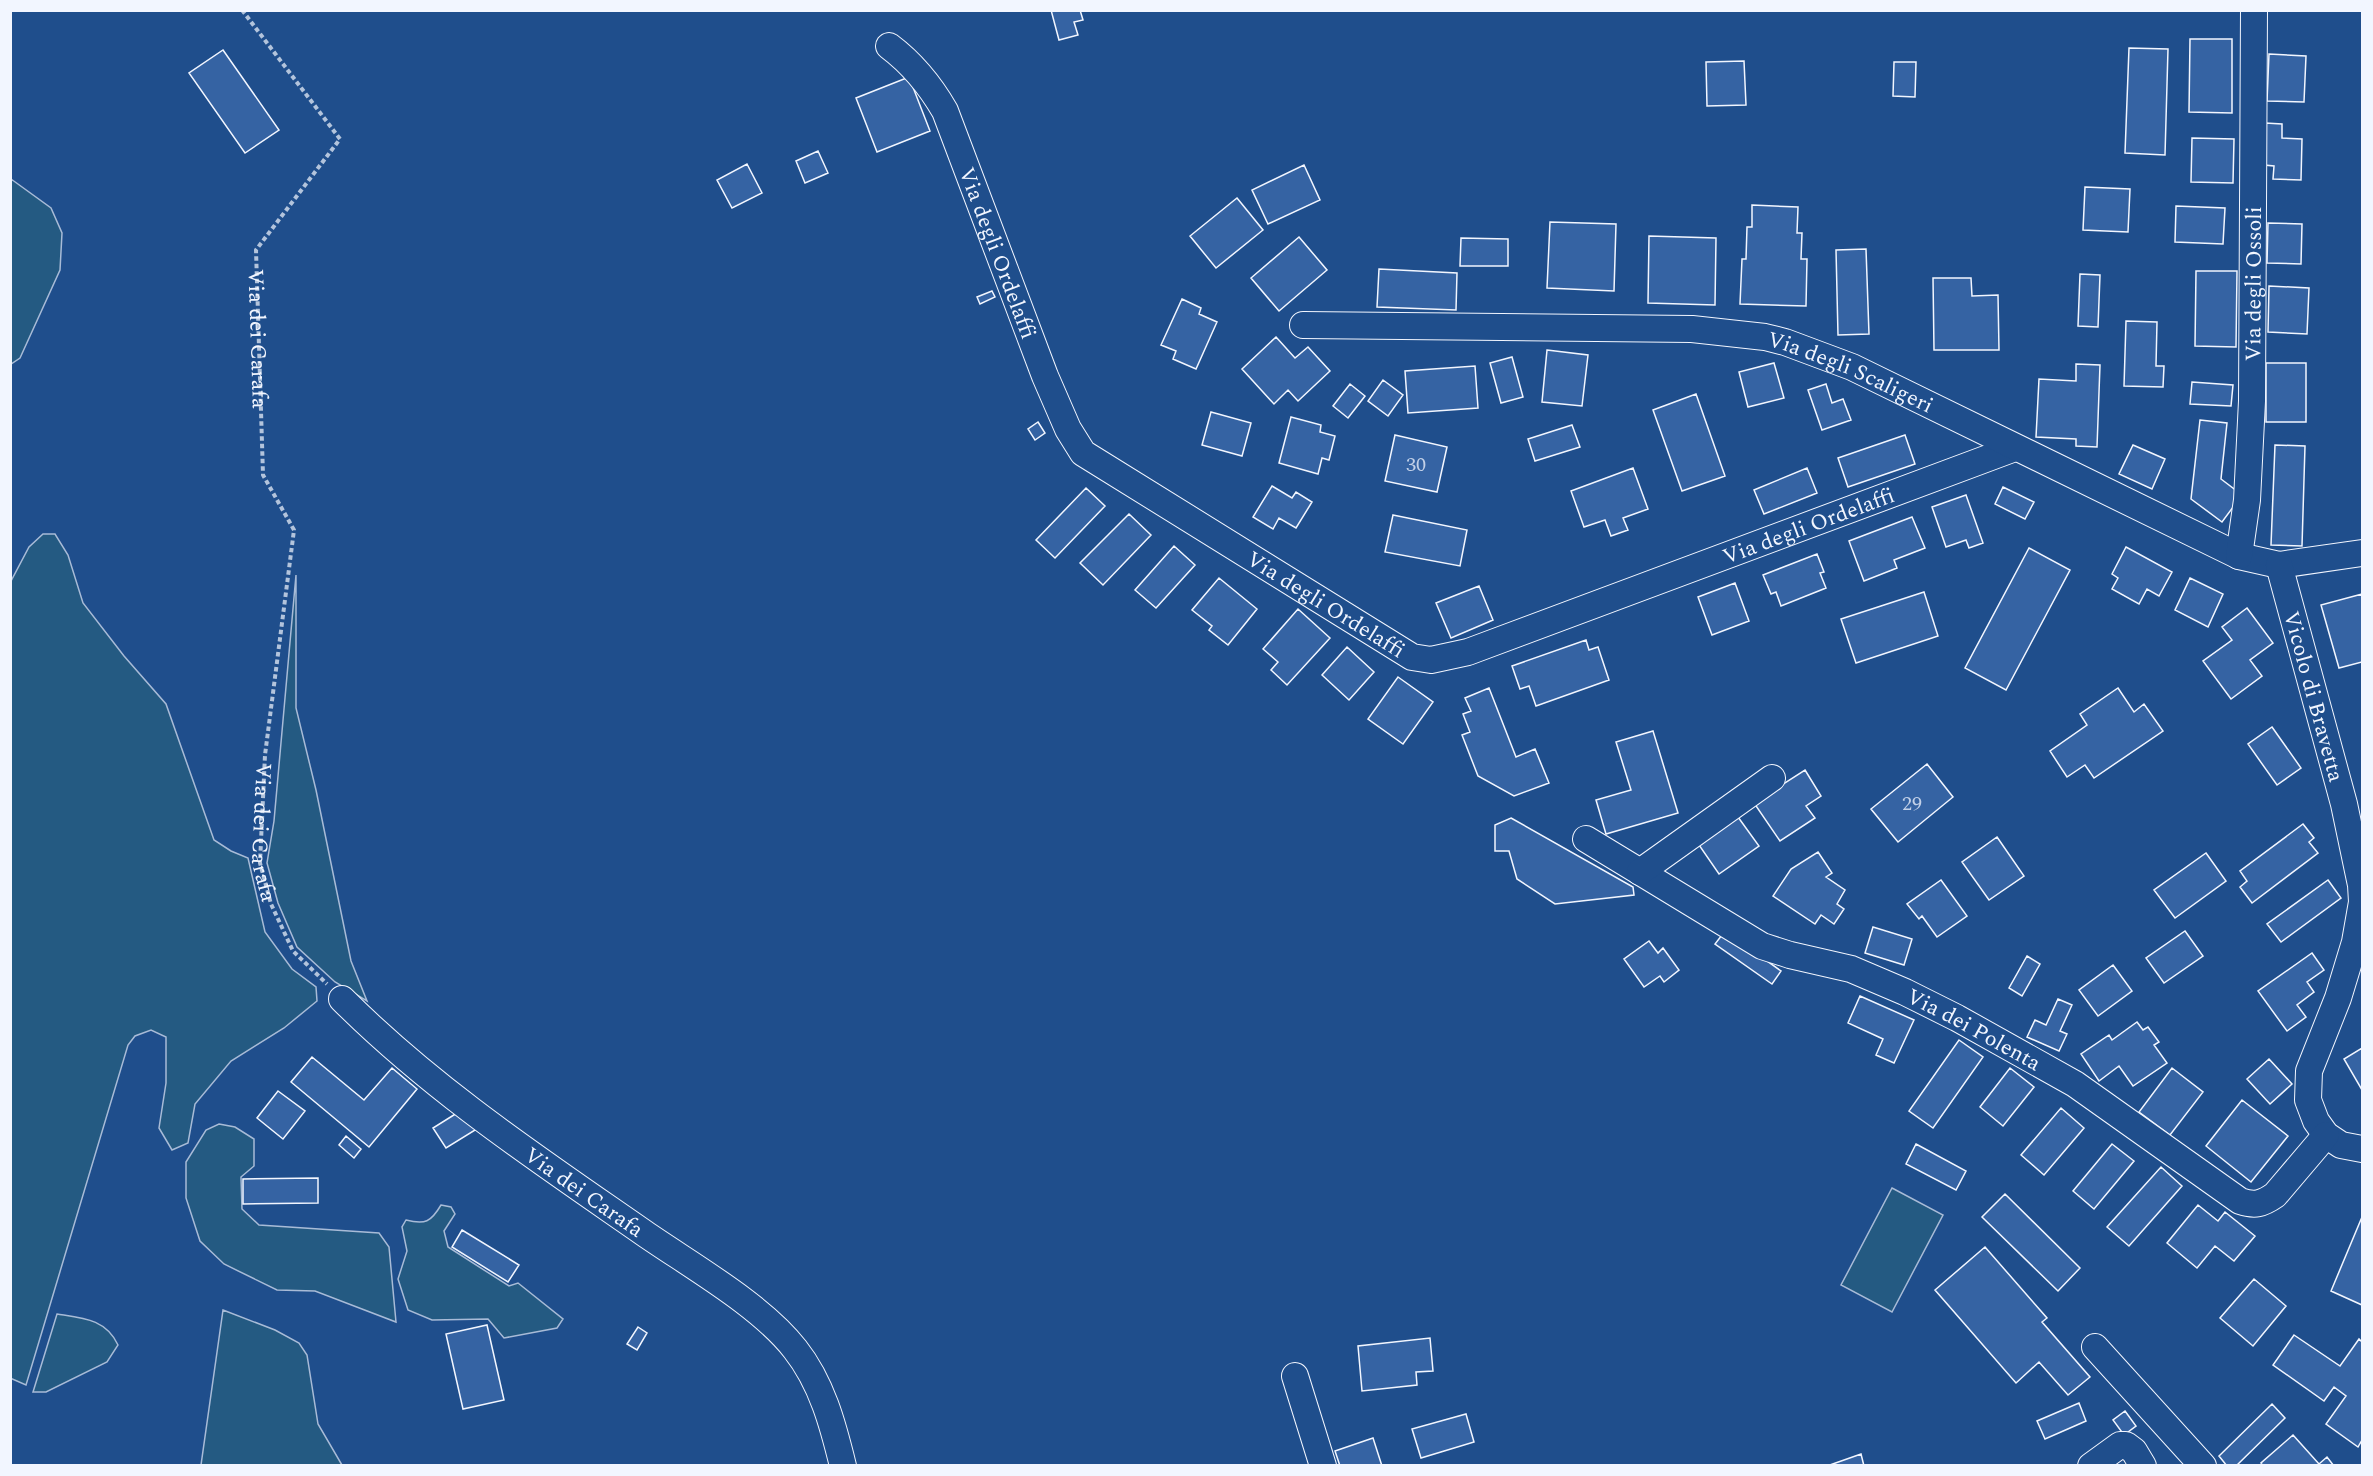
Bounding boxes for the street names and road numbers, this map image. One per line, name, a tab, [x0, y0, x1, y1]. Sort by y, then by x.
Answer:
street label: Via degli Ordelaffi	[950, 163, 1045, 344]
street label: Via degli Ossoli	[2237, 206, 2271, 361]
street label: Via dei Carafa	[239, 269, 276, 409]
street label: Via degli Scaligeri	[1764, 323, 1939, 422]
street label: Via degli Ordelaffi	[1718, 479, 1900, 574]
street label: Via degli Ordelaffi	[1240, 543, 1411, 667]
street label: Vicolo di Bravetta	[2274, 607, 2352, 786]
street label: Via dei Carafa	[242, 762, 285, 906]
street label: Via dei Polenta	[1900, 980, 2047, 1080]
street label: Via dei Carafa	[517, 1139, 650, 1246]

